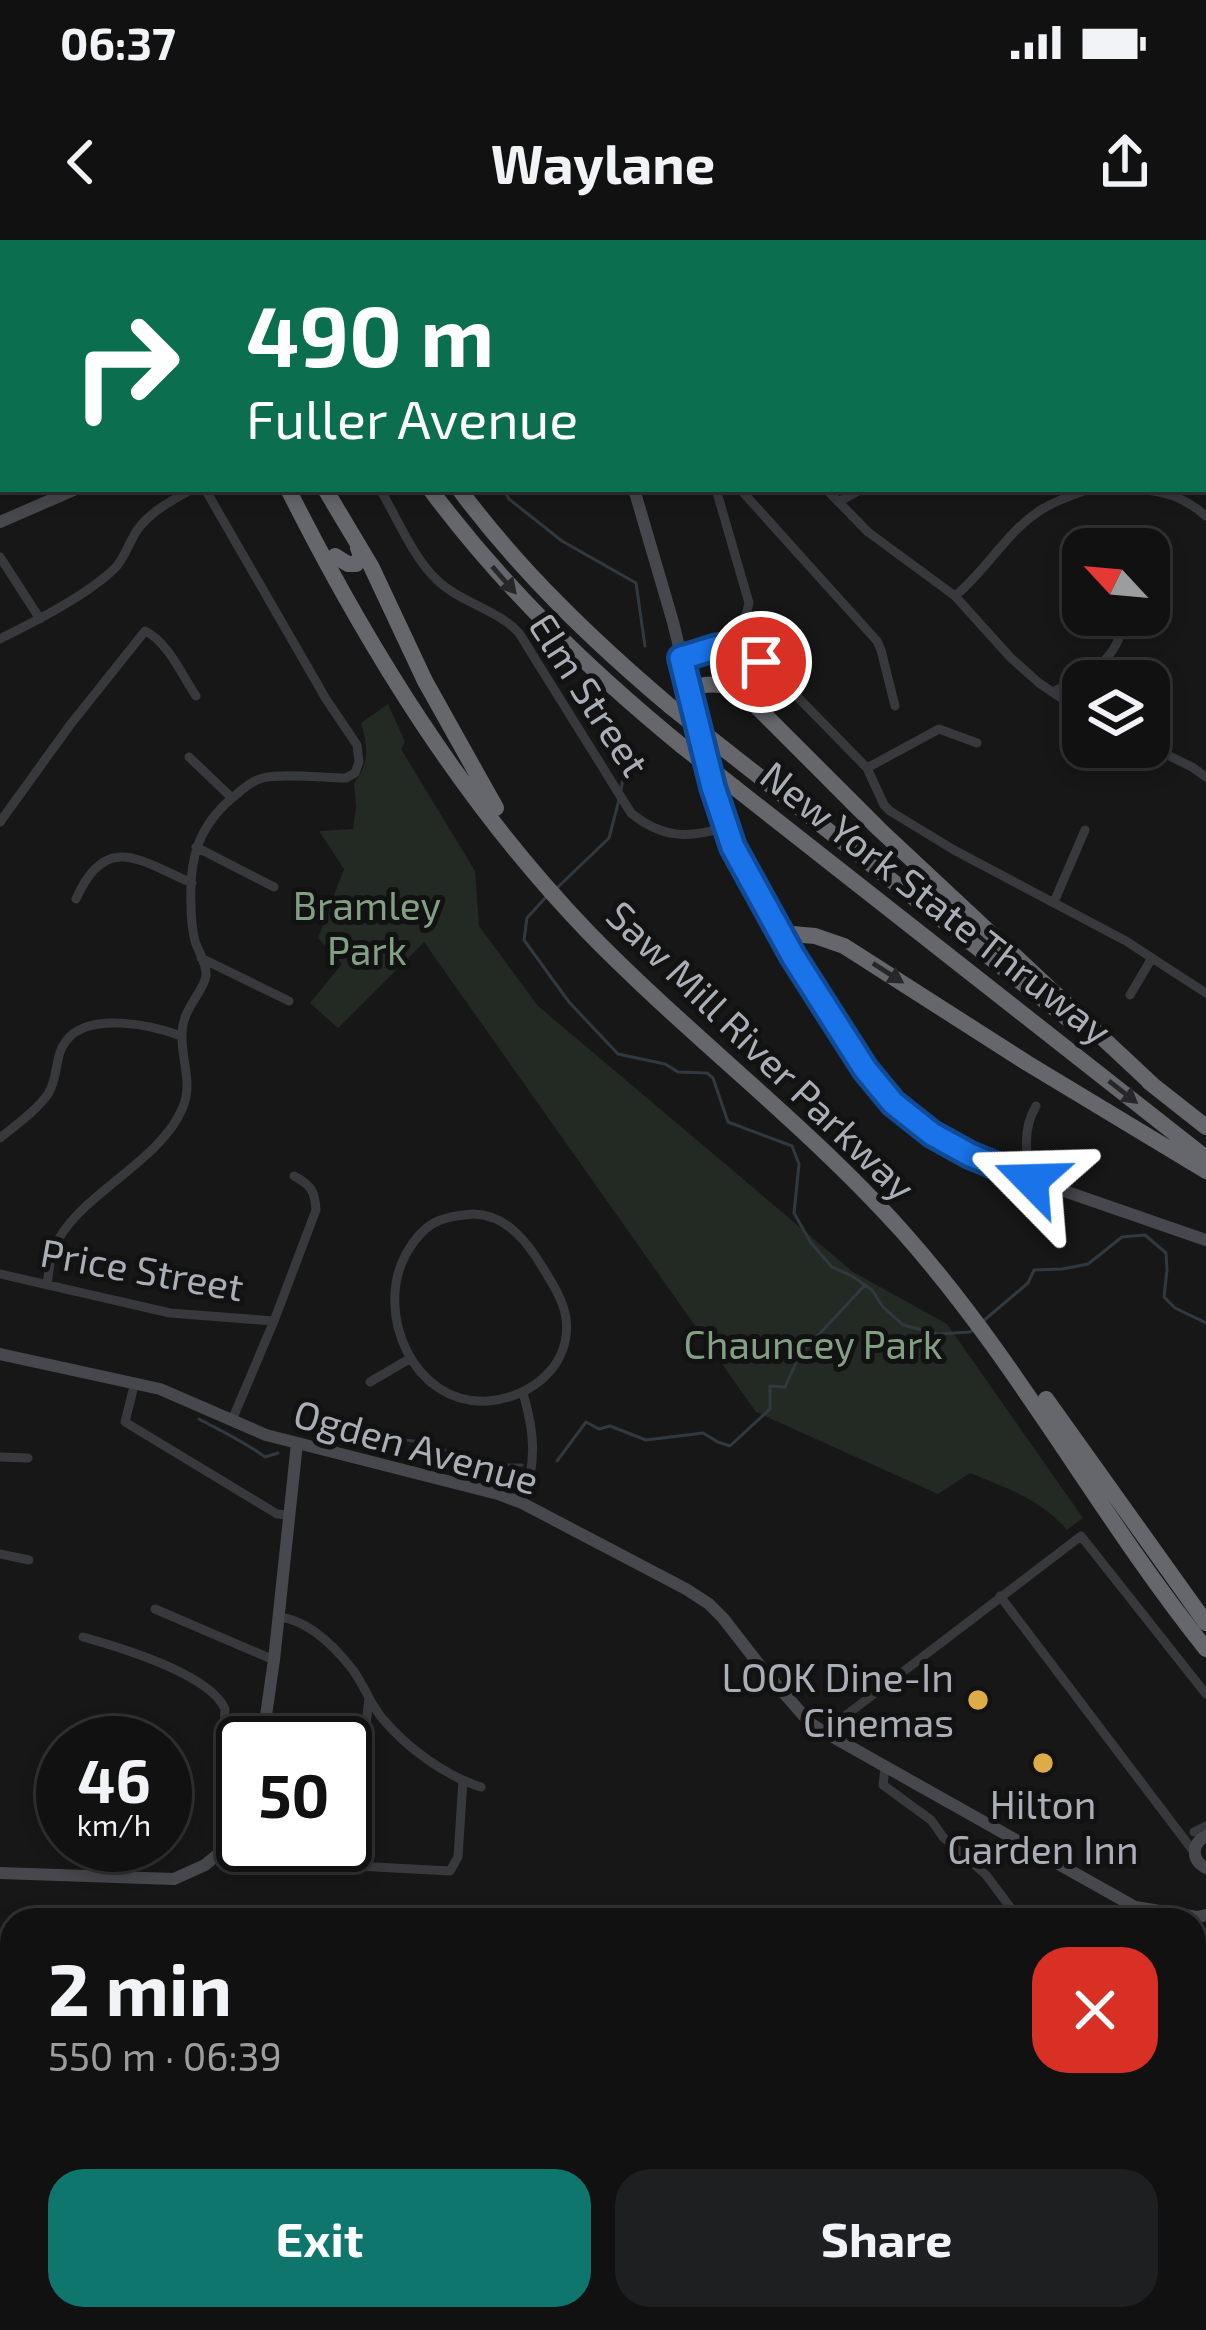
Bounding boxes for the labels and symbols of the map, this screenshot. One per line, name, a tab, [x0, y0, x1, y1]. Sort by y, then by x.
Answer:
north arrow	[1062, 528, 1170, 636]
one-way arrow	[490, 565, 516, 595]
street label: Elm Street	[520, 604, 660, 784]
pin	[710, 611, 812, 713]
street label: New York State Thruway	[752, 750, 1122, 1053]
park label: Bramley Park	[293, 881, 441, 973]
street label: Saw Mill River Parkway	[598, 890, 926, 1209]
one-way arrow	[872, 962, 904, 984]
one-way arrow	[1107, 1079, 1138, 1104]
position arrow	[968, 1117, 1094, 1243]
street label: Price Street	[37, 1228, 247, 1309]
park label: Chauncey Park	[684, 1320, 943, 1367]
street label: Ogden Avenue	[289, 1388, 544, 1503]
place label: LOOK Dine-In Cinemas	[722, 1653, 954, 1745]
marker: LOOK Dine-In Cinemas	[965, 1687, 991, 1713]
speed limit sign: 50	[216, 1716, 372, 1872]
marker: Hilton Garden Inn	[1030, 1750, 1056, 1776]
place label: Hilton Garden Inn	[947, 1780, 1139, 1872]

